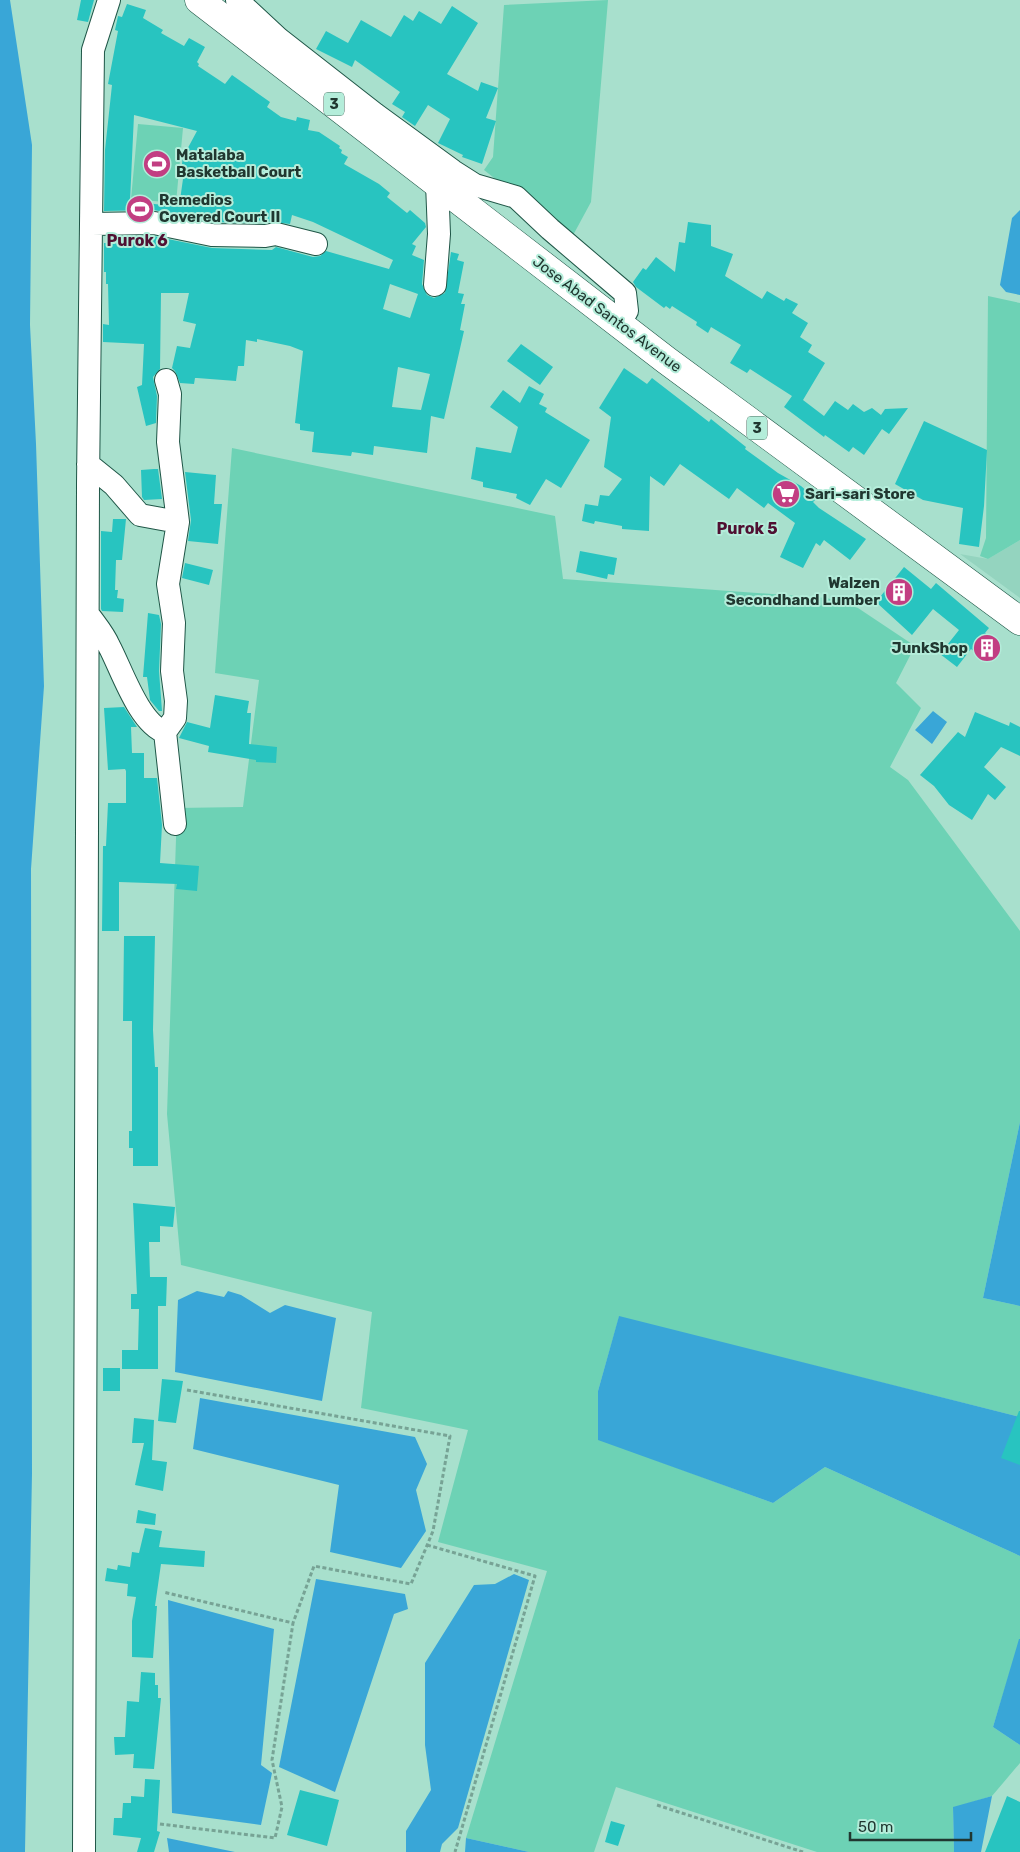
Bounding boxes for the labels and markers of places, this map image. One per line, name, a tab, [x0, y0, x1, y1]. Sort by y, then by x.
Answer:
place label: Matalaba Basketball Court	[176, 146, 301, 181]
sports icon: Matalaba Basketball Court	[142, 149, 172, 179]
place label: Remedios Covered Court II	[159, 191, 280, 226]
sports icon: Remedios Covered Court II	[125, 194, 155, 224]
supermarket icon: Sari-sari Store	[771, 479, 801, 509]
place label: Sari-sari Store	[805, 485, 915, 503]
place label: Walzen Secondhand Lumber	[726, 574, 880, 609]
building icon: Walzen Secondhand Lumber	[884, 577, 914, 607]
building icon: JunkShop	[972, 633, 1002, 663]
place label: JunkShop	[892, 639, 968, 657]

